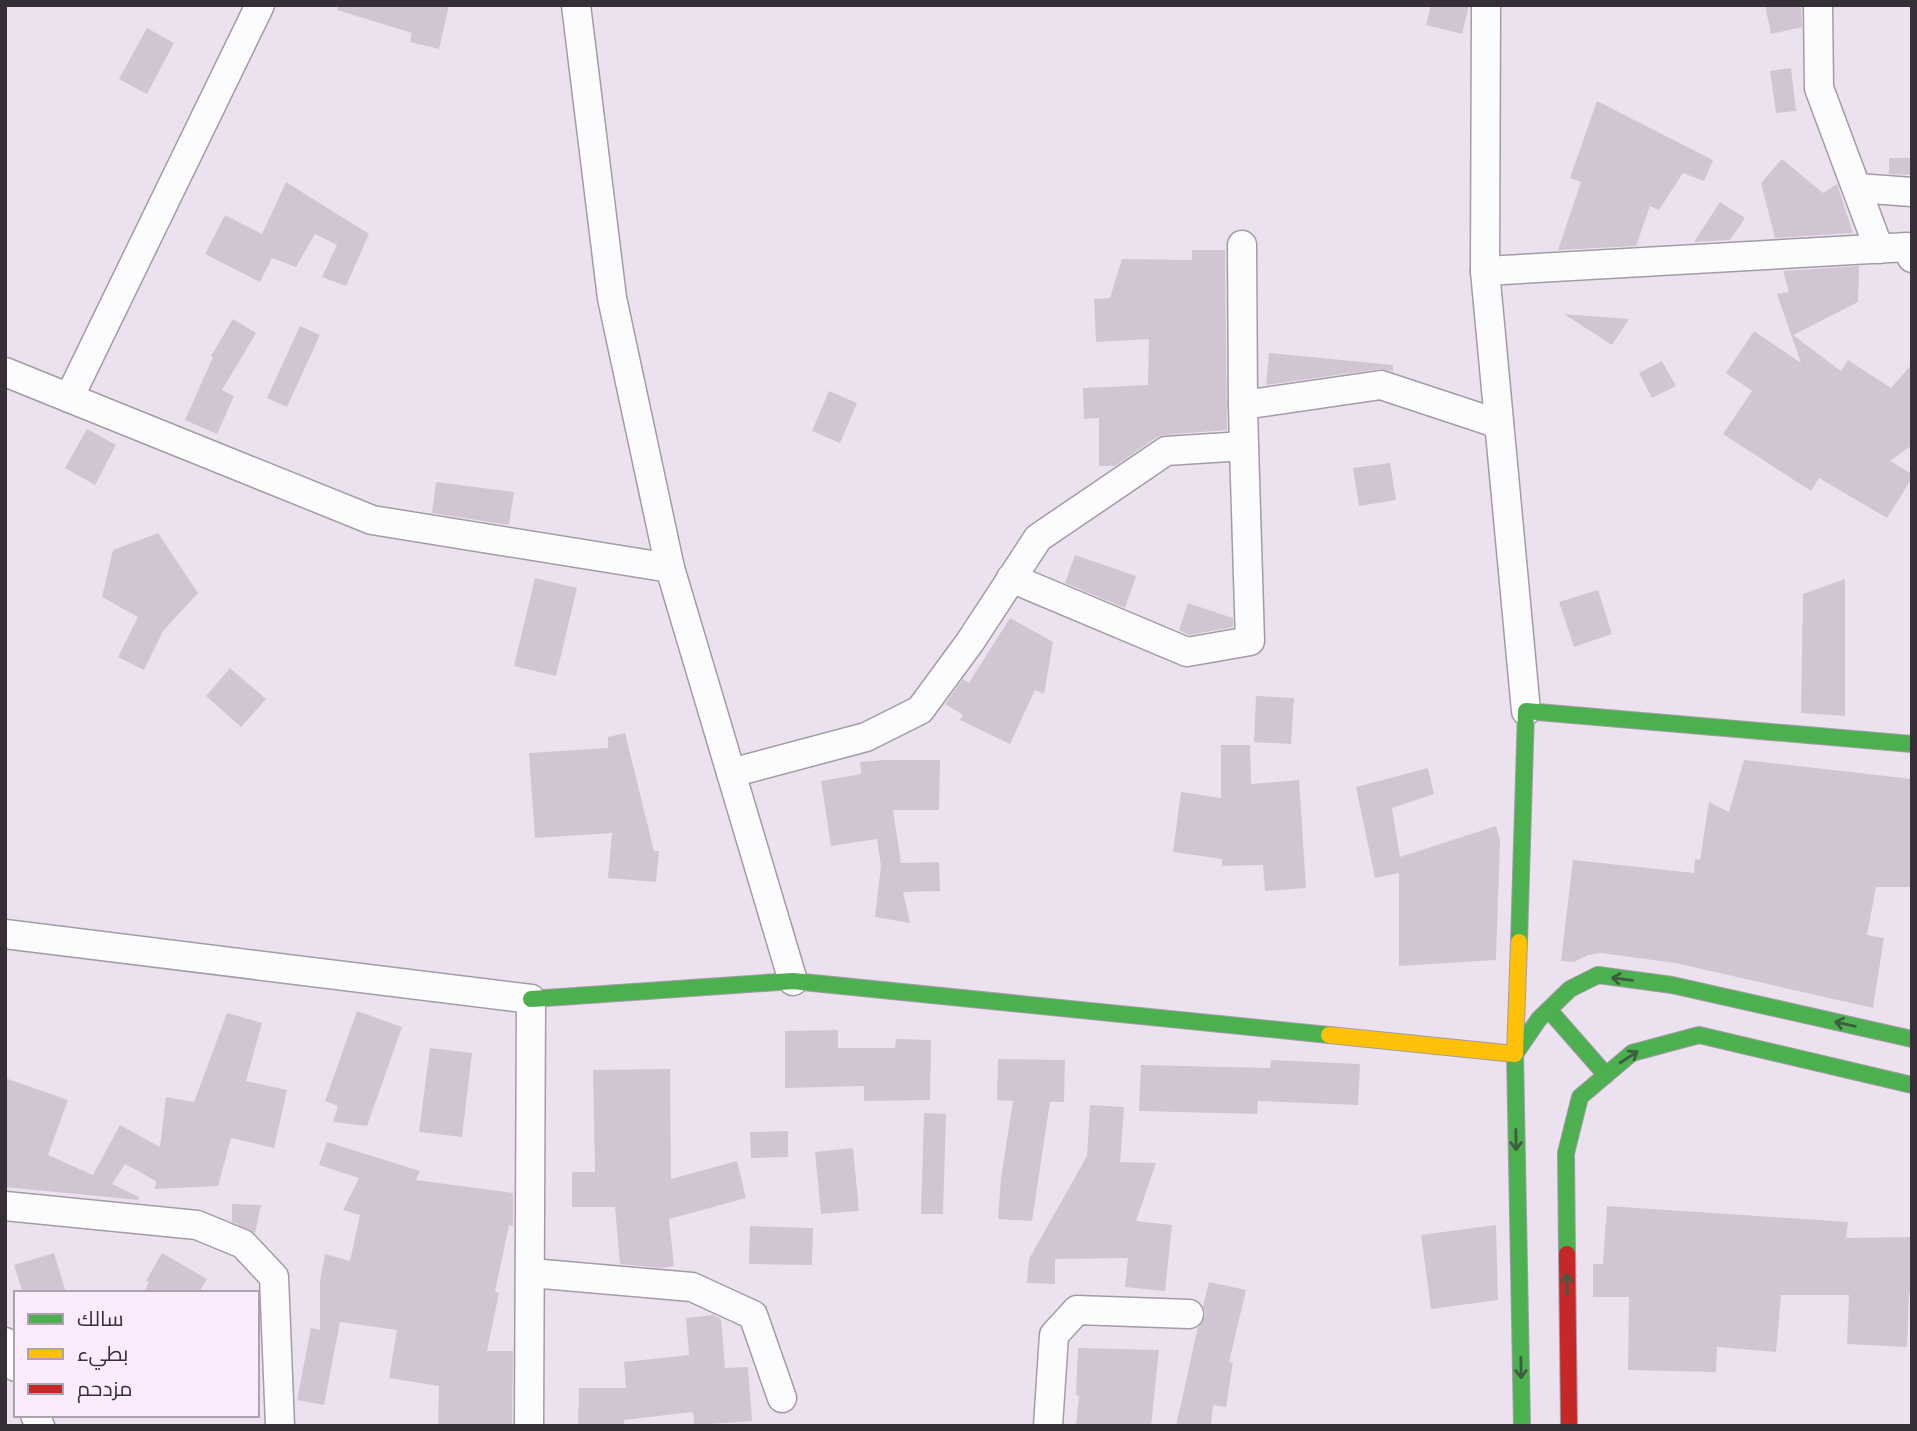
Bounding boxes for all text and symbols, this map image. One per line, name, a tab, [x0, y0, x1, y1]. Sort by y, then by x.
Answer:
one-way arrow	[1611, 972, 1634, 985]
one-way arrow	[1834, 1016, 1857, 1030]
one-way arrow	[1619, 1050, 1638, 1065]
one-way arrow	[1510, 1128, 1523, 1151]
one-way arrow	[1560, 1273, 1574, 1296]
legend	[14, 1291, 259, 1417]
text: سالك	[77, 1306, 124, 1332]
text: بطيء	[77, 1341, 128, 1370]
one-way arrow	[1514, 1356, 1527, 1379]
text: مزدحم	[77, 1376, 132, 1403]

